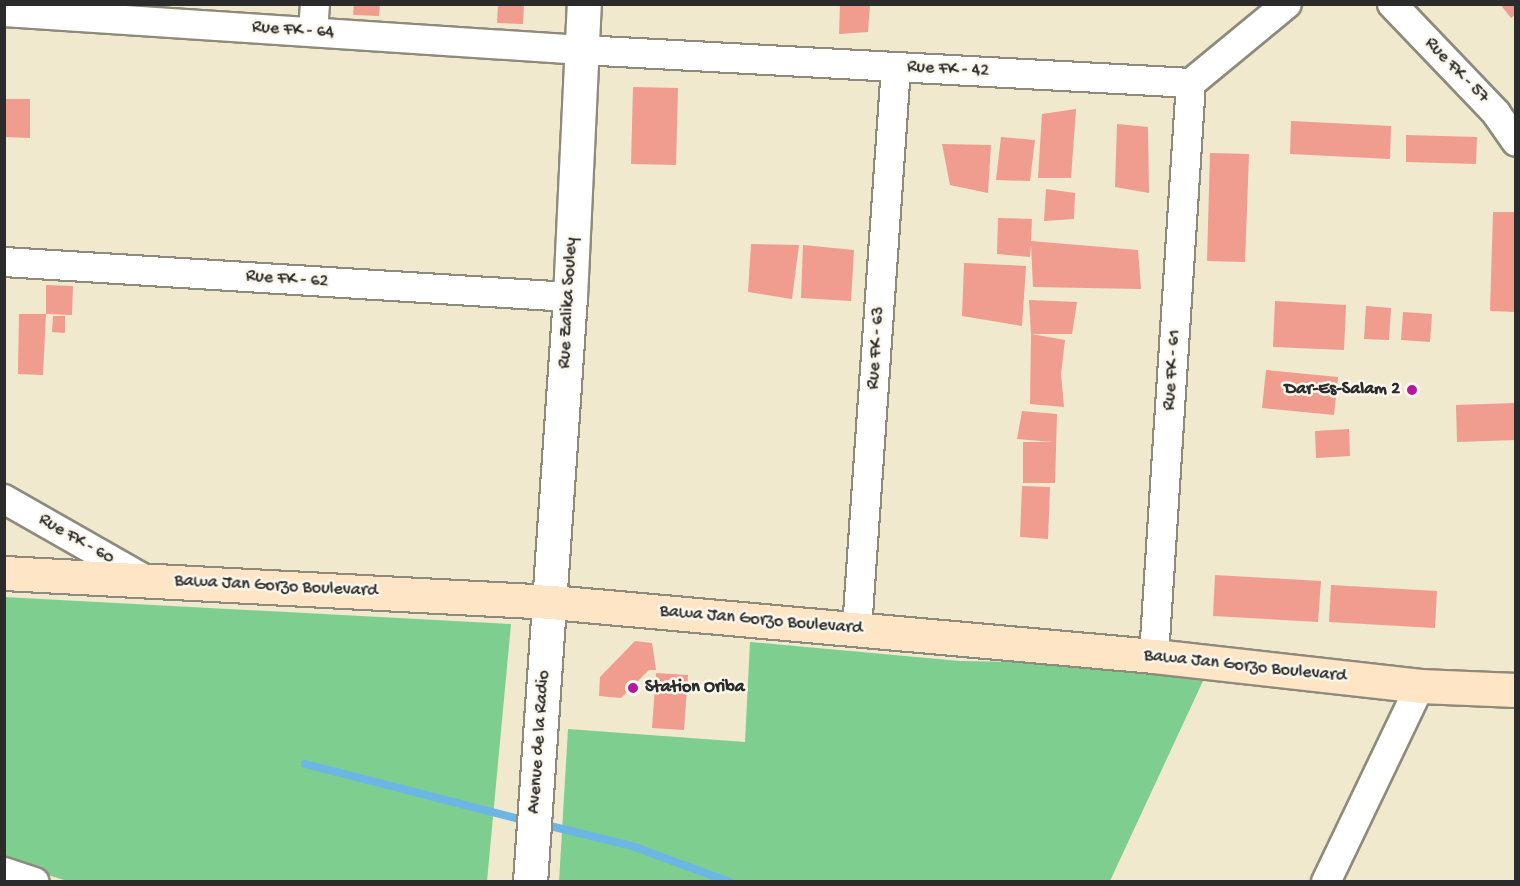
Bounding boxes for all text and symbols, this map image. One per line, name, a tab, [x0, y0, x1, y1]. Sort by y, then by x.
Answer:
street label: Rue FK - 64	[251, 17, 335, 45]
street label: Rue FK - 57	[1419, 33, 1493, 109]
street label: Rue FK - 42	[906, 57, 990, 83]
street label: Rue Zalika Souley	[555, 237, 583, 369]
street label: Rue FK - 62	[245, 266, 329, 294]
street label: Rue FK - 63	[863, 306, 891, 390]
street label: Rue FK - 61	[1159, 329, 1187, 411]
place label: Dar-Es-Salam 2	[1285, 379, 1400, 401]
marker: Dar-Es-Salam 2	[1405, 383, 1419, 397]
street label: Rue FK - 60	[34, 510, 118, 570]
street label: Bawa Jan Gorzo Boulevard	[174, 571, 378, 603]
street label: Bawa Jan Gorzo Boulevard	[659, 601, 863, 641]
street label: Bawa Jan Gorzo Boulevard	[1143, 646, 1347, 688]
street label: Avenue de la Radio	[524, 669, 556, 815]
place label: Station Oriba	[645, 677, 745, 699]
marker: Station Oriba	[626, 681, 640, 695]

